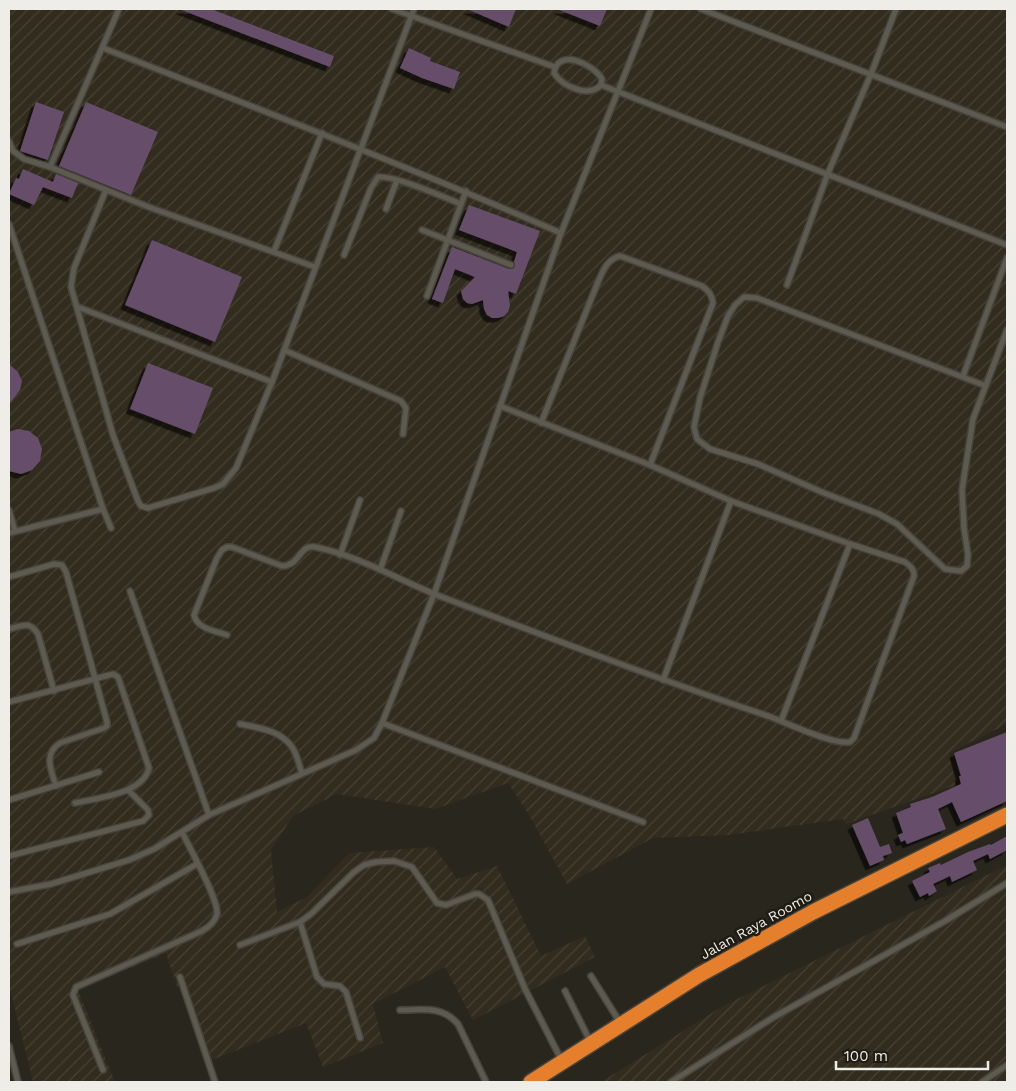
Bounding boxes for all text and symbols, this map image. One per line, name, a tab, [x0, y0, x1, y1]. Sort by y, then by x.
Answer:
street label: Jalan Raya Roomo	[697, 888, 815, 962]
scale bar	[836, 1038, 988, 1070]
text: 100 m	[844, 1047, 888, 1065]

